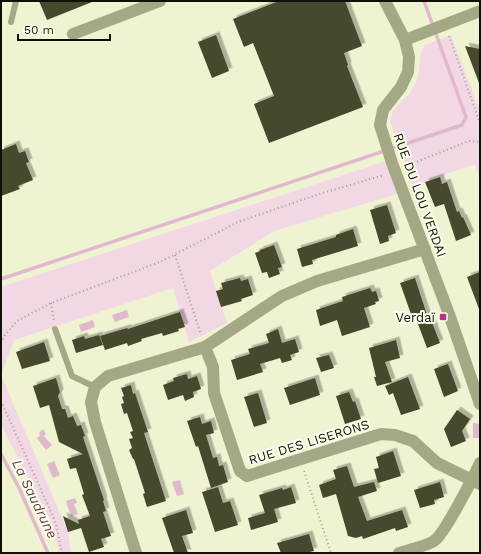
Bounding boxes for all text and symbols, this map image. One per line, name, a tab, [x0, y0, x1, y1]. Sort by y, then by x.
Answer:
scale bar	[18, 16, 110, 42]
text: 50 m	[24, 23, 54, 37]
street label: RUE DU LOU VERDAI	[391, 131, 449, 259]
place label: Verdaï	[396, 310, 436, 325]
marker: Verdaï	[438, 312, 448, 322]
street label: RUE DES LISERONS	[247, 416, 371, 468]
water label: La Saudrune	[9, 457, 61, 541]

